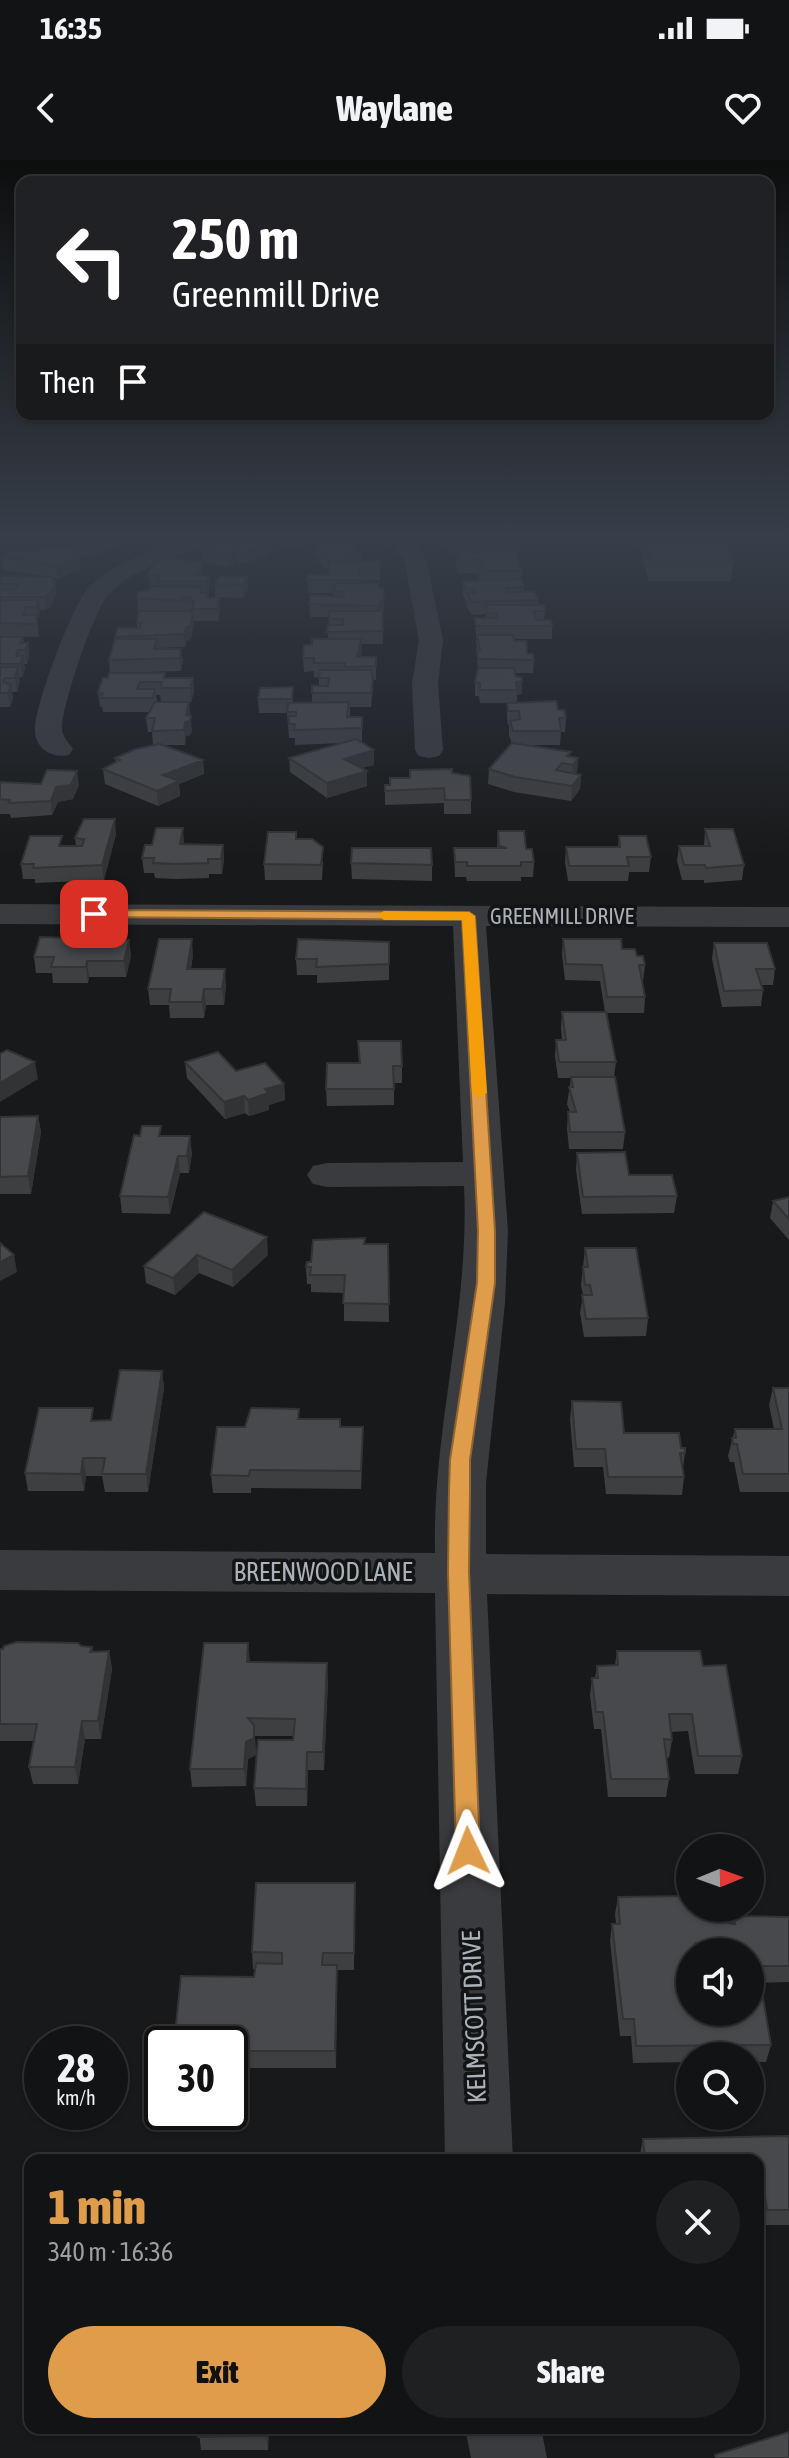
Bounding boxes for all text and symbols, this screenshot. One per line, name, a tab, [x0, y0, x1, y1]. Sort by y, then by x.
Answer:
text: 16:35	[40, 11, 102, 45]
icon: back	[24, 86, 68, 130]
icon: heart	[721, 86, 765, 130]
text: Waylane	[336, 87, 453, 129]
text: 250 m	[172, 207, 299, 271]
icon: left	[40, 208, 144, 312]
text: Greenmill Drive	[172, 273, 380, 315]
icon: arrive	[111, 360, 155, 404]
text: Then	[40, 365, 95, 399]
pin	[60, 880, 128, 948]
icon: arrive	[72, 892, 116, 936]
street label: GREENMILL DRIVE	[490, 903, 635, 929]
street label: BREENWOOD LANE	[233, 1557, 413, 1587]
position arrow	[426, 1809, 510, 1893]
north arrow	[676, 1834, 764, 1922]
map controls	[676, 1834, 764, 2130]
street label: KELMSCOTT DRIVE	[456, 1930, 492, 2104]
button: sound	[676, 1938, 764, 2026]
speed limit sign: 30	[144, 2026, 248, 2130]
button: search	[676, 2042, 764, 2130]
text: 28	[57, 2045, 95, 2090]
text: km/h	[56, 2086, 96, 2109]
text: 1 min	[48, 2179, 146, 2234]
button: close	[656, 2180, 740, 2264]
text: 340 m · 16:36	[48, 2237, 173, 2267]
button: Exit	[48, 2326, 386, 2418]
button: Share	[402, 2326, 740, 2418]

